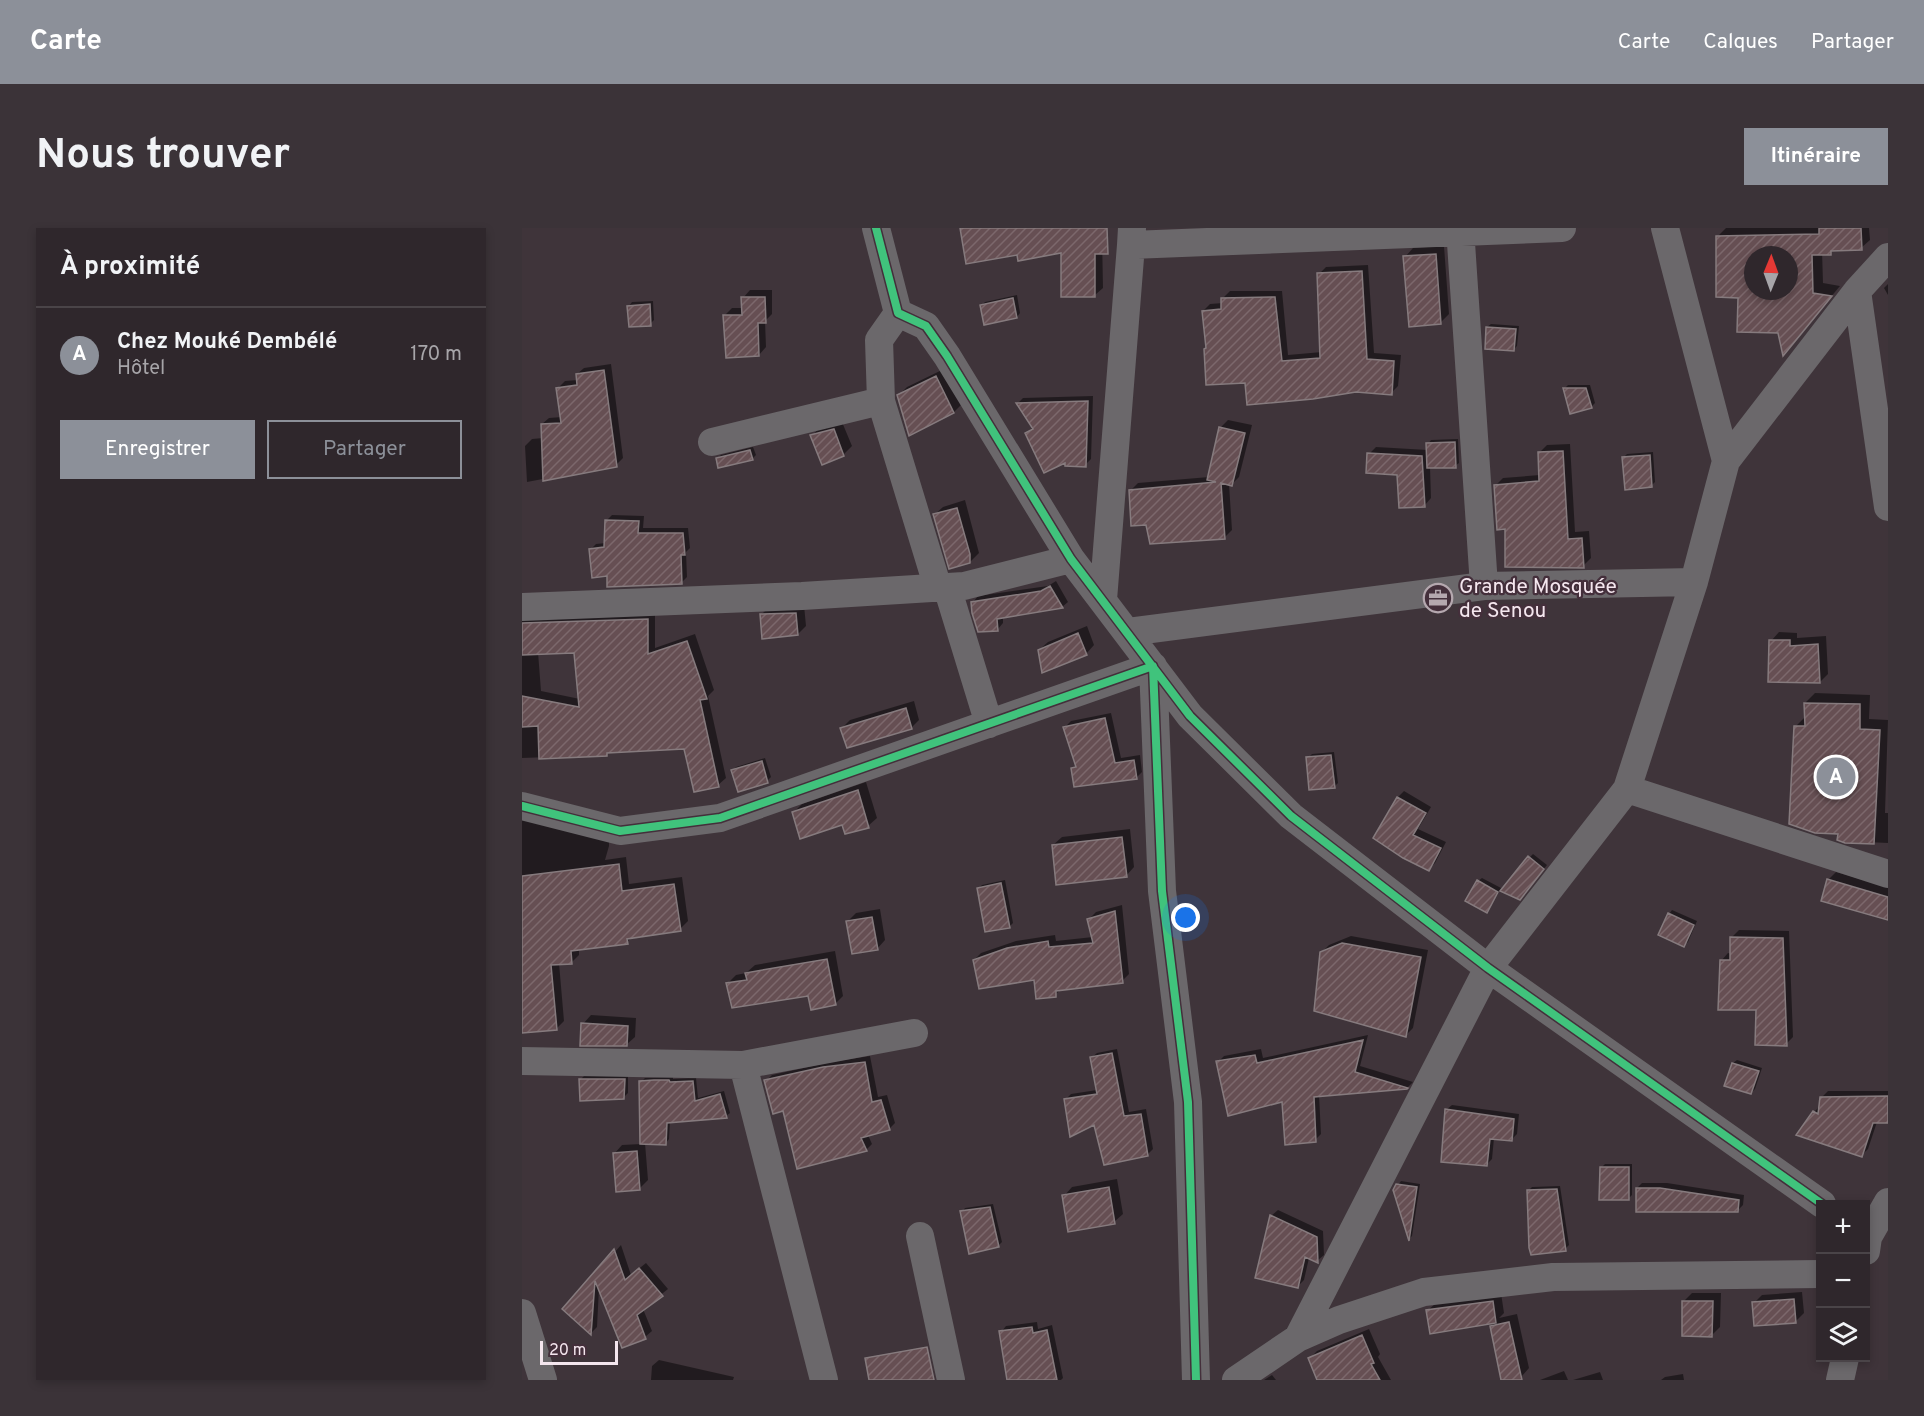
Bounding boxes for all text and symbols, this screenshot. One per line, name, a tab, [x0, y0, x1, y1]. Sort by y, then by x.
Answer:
text: Carte	[30, 24, 102, 60]
text: Carte	[1618, 29, 1670, 56]
text: Calques	[1703, 29, 1778, 56]
text: Partager	[1811, 29, 1894, 56]
button: Itinéraire	[1744, 128, 1888, 185]
text: Nous trouver	[36, 130, 290, 183]
north arrow	[1744, 246, 1798, 300]
text: À proximité	[60, 251, 200, 284]
text: Chez Mouké Dembélé	[117, 329, 337, 356]
text: A	[72, 342, 87, 368]
text: 170 m	[410, 342, 462, 368]
text: Hôtel	[117, 356, 165, 382]
button: Enregistrer	[60, 420, 255, 479]
button: Partager	[267, 420, 462, 479]
place label: Grande Mosquée de Senou	[1459, 574, 1617, 625]
office icon: Grande Mosquée de Senou	[1422, 582, 1454, 614]
pin: A	[1816, 754, 1856, 800]
your location	[1171, 903, 1200, 932]
map controls	[1816, 1200, 1870, 1362]
button: +	[1816, 1200, 1870, 1254]
button: −	[1816, 1254, 1870, 1308]
button: layers	[1816, 1308, 1870, 1362]
scale bar	[540, 1338, 618, 1366]
text: 20 m	[549, 1341, 586, 1361]

